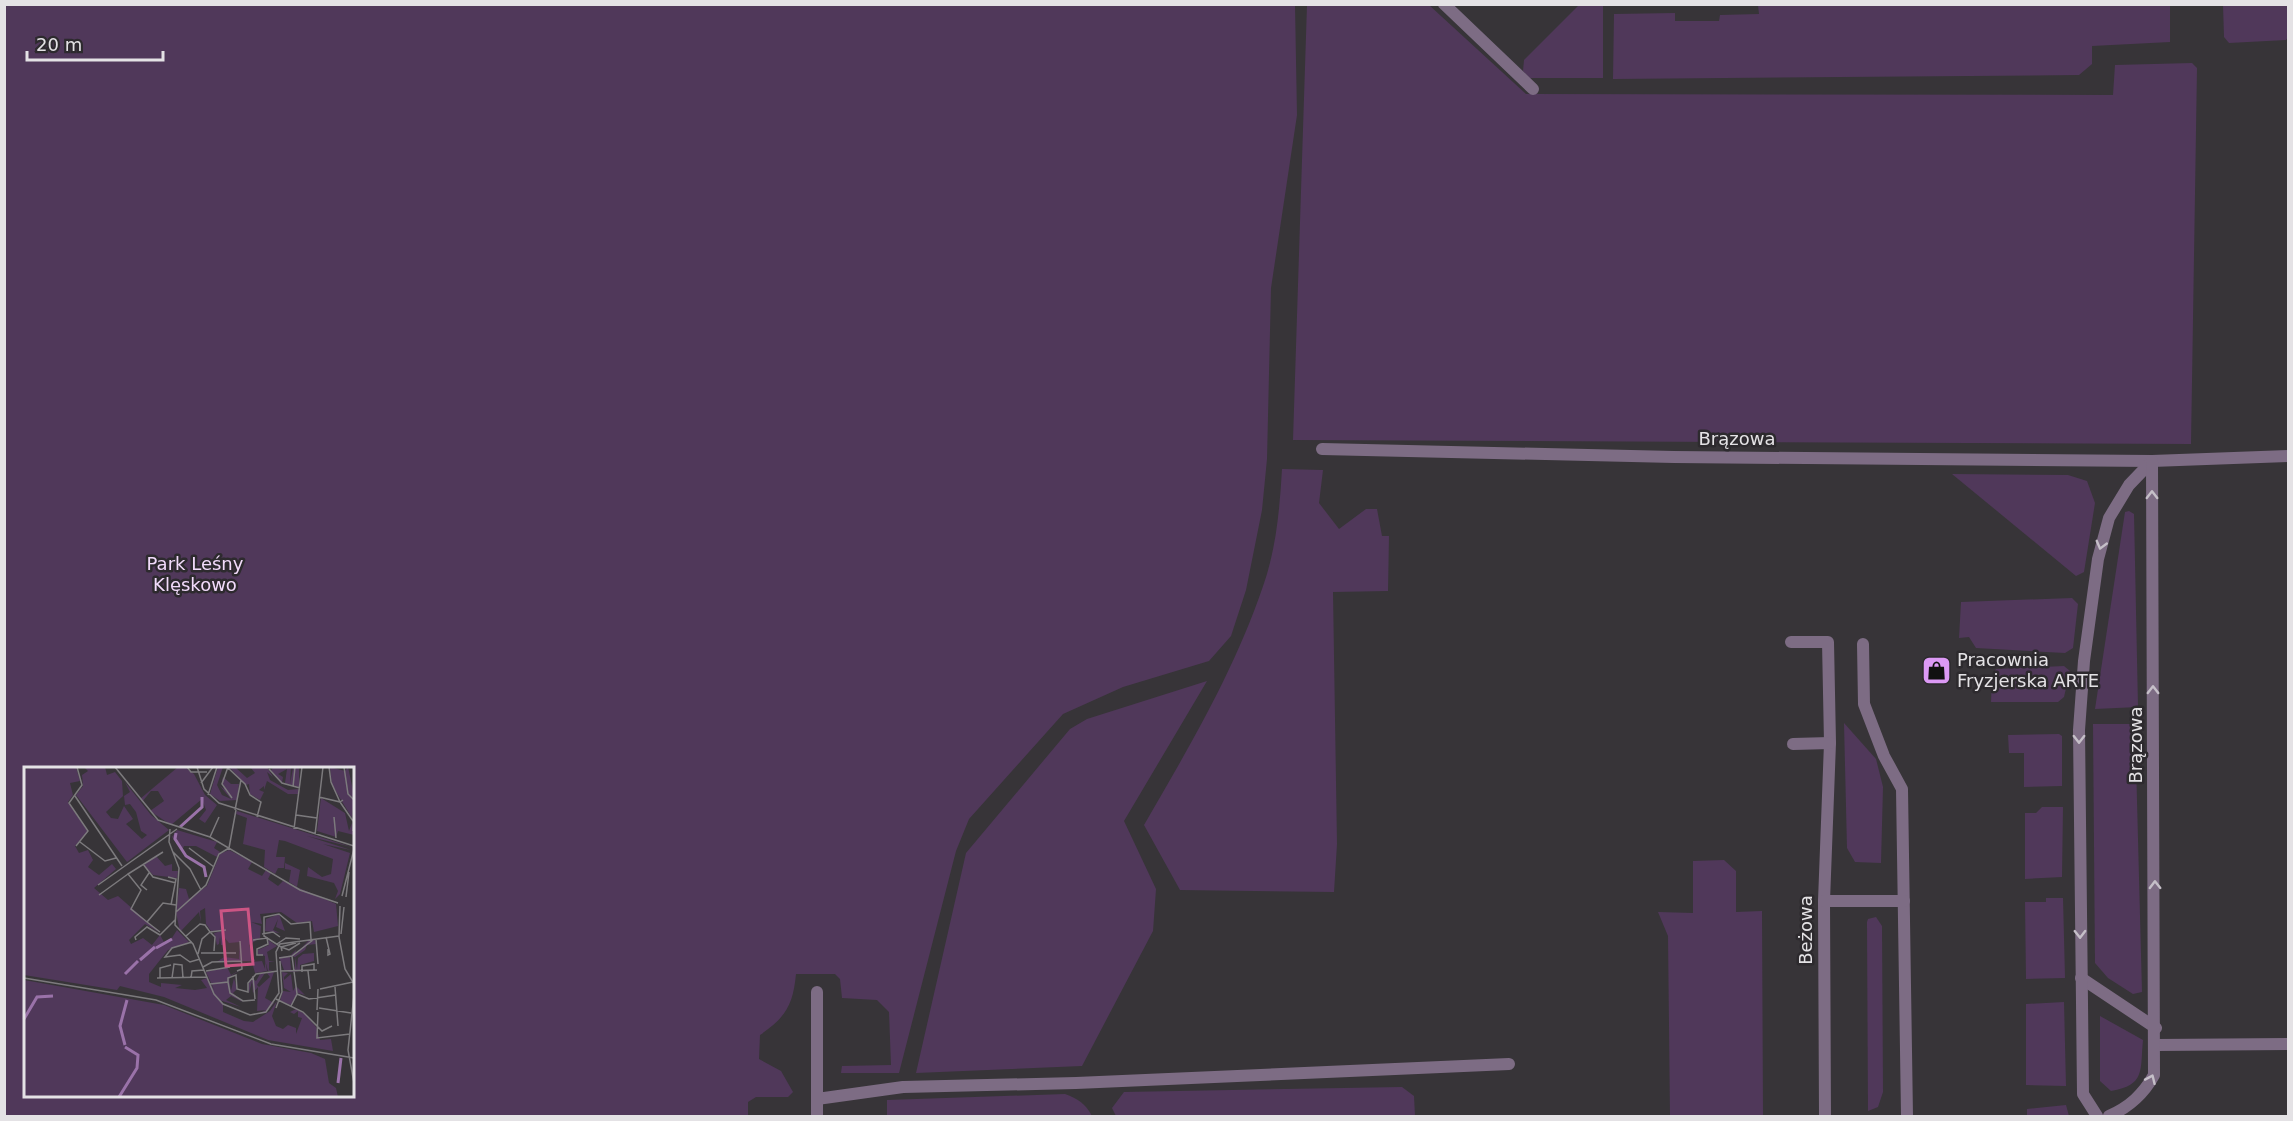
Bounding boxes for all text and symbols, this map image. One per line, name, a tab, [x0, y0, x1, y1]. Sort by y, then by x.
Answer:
scale bar	[27, 24, 164, 62]
text: 20 m	[36, 34, 82, 55]
street label: Brązowa	[1699, 428, 1776, 449]
one-way arrow	[2146, 490, 2159, 499]
one-way arrow	[2096, 540, 2109, 550]
park label: Park Leśny Klęskowo	[147, 553, 244, 595]
place label: Pracownia Fryzjerska ARTE	[1957, 649, 2099, 691]
shop icon: Pracownia Fryzjerska ARTE	[1920, 654, 1952, 686]
one-way arrow	[2147, 685, 2160, 694]
street label: Brązowa	[2125, 707, 2146, 784]
one-way arrow	[2073, 734, 2085, 743]
inset map	[24, 767, 354, 1097]
one-way arrow	[2149, 880, 2161, 889]
street label: Beżowa	[1795, 895, 1816, 965]
one-way arrow	[2074, 929, 2086, 938]
one-way arrow	[2144, 1074, 2156, 1085]

